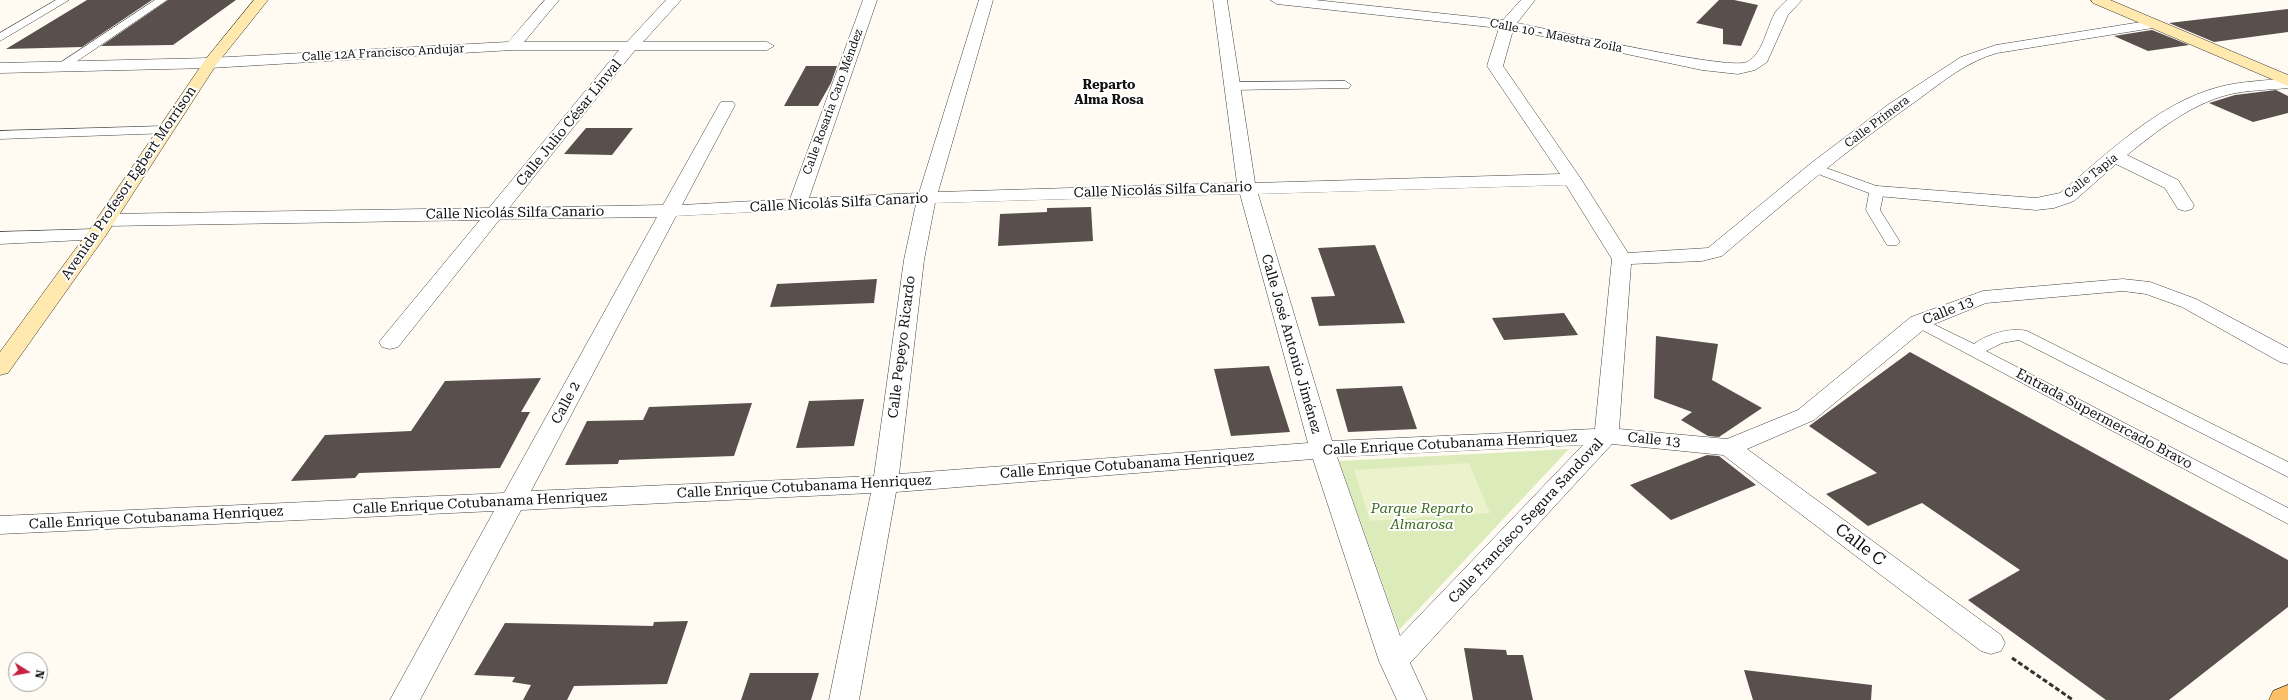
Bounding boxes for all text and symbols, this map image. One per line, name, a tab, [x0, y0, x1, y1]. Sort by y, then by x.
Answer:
street label: Calle 10 - Maestra Zoila	[1488, 16, 1624, 56]
street label: Calle Rosaria Caro Méndez	[800, 27, 866, 177]
street label: Calle 12A Francisco Andujar	[301, 42, 465, 64]
street label: Calle Julio César Linval	[513, 56, 625, 190]
district label: Reparto Alma Rosa	[1074, 77, 1144, 108]
street label: Avenida Profesor Egbert Morrison	[58, 83, 200, 283]
street label: Calle Primera	[1842, 93, 1912, 151]
street label: Calle Tapia	[2061, 151, 2121, 201]
street label: Calle Nicolás Silfa Canario	[1073, 178, 1253, 202]
street label: Calle Nicolás Silfa Canario	[749, 190, 929, 216]
street label: Calle Nicolás Silfa Canario	[426, 203, 604, 223]
street label: Calle José Antonio Jiménez	[1257, 252, 1325, 436]
street label: Calle Pepeyo Ricardo	[885, 275, 919, 419]
street label: Calle 13	[1920, 293, 1976, 329]
street label: Entrada Supermercado Bravo	[2013, 365, 2195, 473]
street label: Calle 2	[548, 379, 584, 427]
street label: Calle Enrique Cotubanama Henriquez	[1322, 429, 1578, 459]
street label: Calle 13	[1627, 429, 1681, 451]
street label: Calle Francisco Segura Sandoval	[1445, 435, 1607, 607]
street label: Calle Enrique Cotubanama Henriquez	[999, 448, 1255, 482]
street label: Calle Enrique Cotubanama Henriquez	[676, 472, 932, 502]
street label: Calle Enrique Cotubanama Henriquez	[352, 488, 608, 518]
park label: Parque Reparto Almarosa	[1371, 501, 1473, 534]
street label: Calle Enrique Cotubanama Henriquez	[28, 503, 284, 533]
street label: Calle C	[1831, 519, 1889, 571]
north arrow	[8, 652, 48, 692]
text: N	[32, 669, 46, 680]

